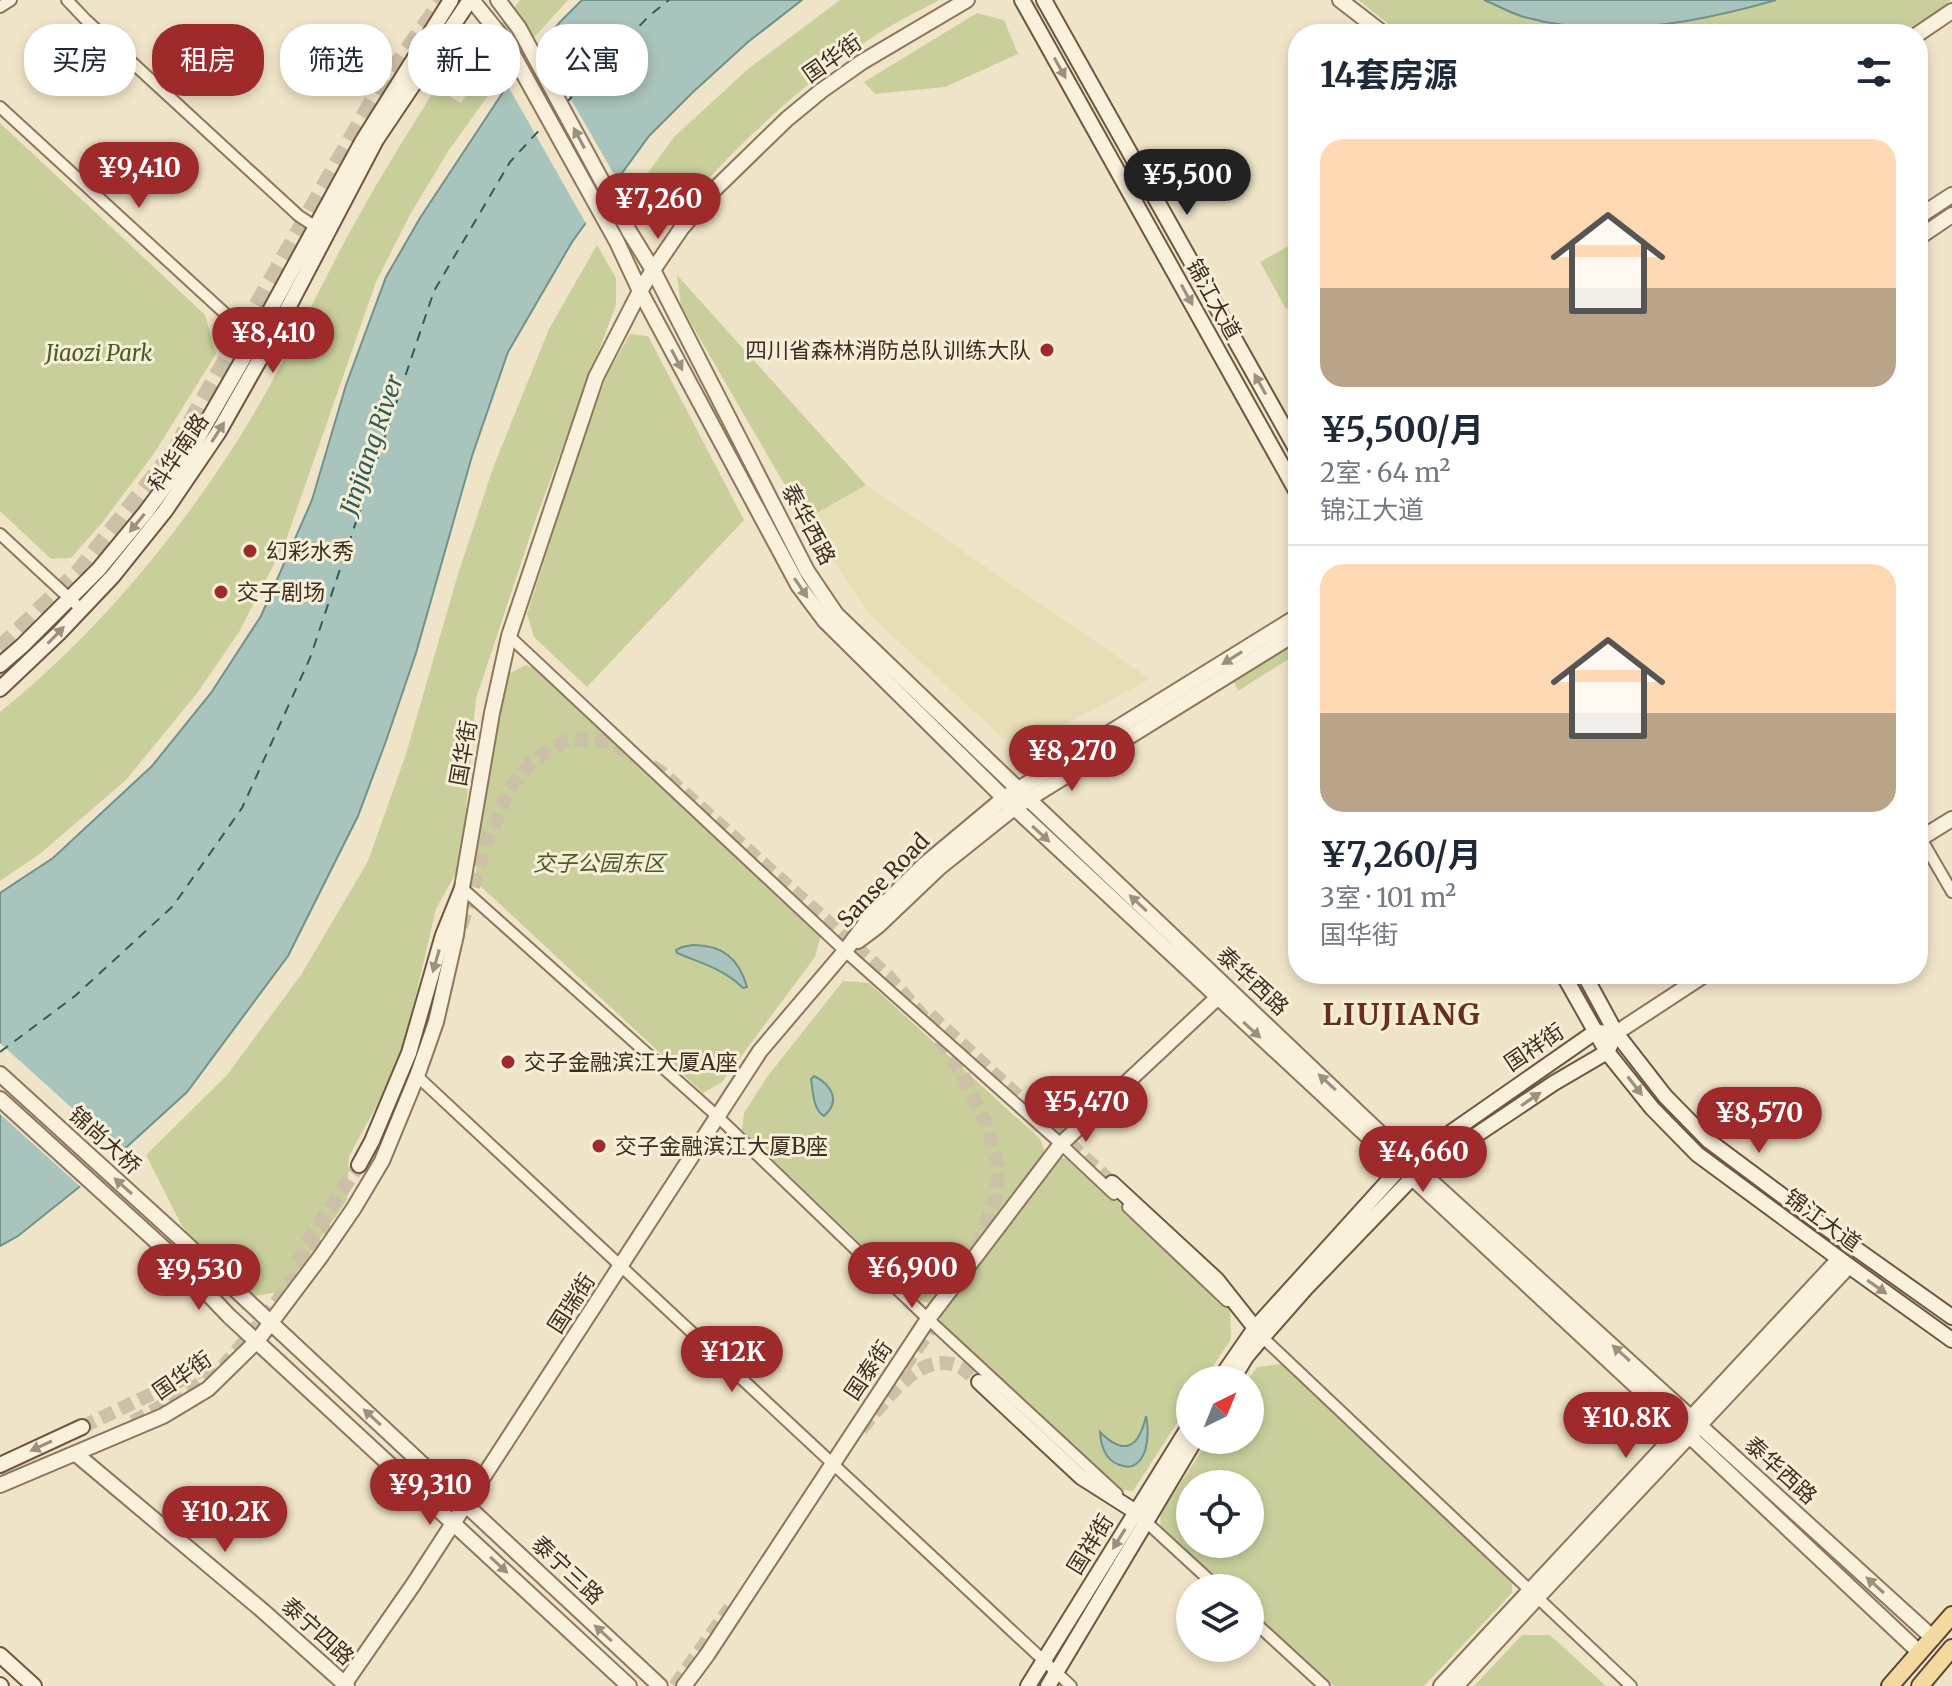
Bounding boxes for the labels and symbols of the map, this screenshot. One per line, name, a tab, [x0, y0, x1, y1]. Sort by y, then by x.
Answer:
street label: 国华街	[797, 28, 867, 88]
one-way arrow	[1053, 57, 1067, 79]
one-way arrow	[572, 126, 586, 149]
pin: ¥9,410	[74, 142, 204, 210]
pin: ¥5,500	[1122, 149, 1252, 217]
pin: ¥7,260	[593, 173, 723, 241]
street label: 锦江大道	[1180, 254, 1248, 344]
one-way arrow	[1180, 284, 1194, 306]
pin: ¥8,410	[208, 307, 338, 375]
place label: 四川省森林消防总队训练大队	[745, 336, 1031, 364]
park label: Jiaozi Park	[44, 339, 152, 367]
marker: 四川省森林消防总队训练大队	[1038, 341, 1056, 359]
one-way arrow	[670, 348, 684, 371]
water label: Jinjiang River	[332, 370, 410, 522]
one-way arrow	[1253, 372, 1267, 395]
street label: 科华南路	[142, 408, 214, 496]
one-way arrow	[211, 421, 225, 443]
street label: 泰华西路	[776, 479, 842, 569]
one-way arrow	[129, 512, 146, 532]
place label: 幻彩水秀	[266, 537, 354, 565]
marker: 幻彩水秀	[241, 542, 259, 560]
one-way arrow	[794, 577, 809, 598]
place label: 交子剧场	[237, 578, 325, 606]
marker: 交子剧场	[212, 583, 230, 601]
one-way arrow	[47, 626, 65, 645]
one-way arrow	[1221, 650, 1243, 664]
street label: 国华街	[443, 718, 483, 788]
pin: ¥8,270	[1007, 725, 1137, 793]
one-way arrow	[1031, 824, 1050, 842]
street label: Sanse Road	[831, 827, 935, 933]
park label: 交子公园东区	[533, 849, 668, 877]
one-way arrow	[1129, 894, 1148, 913]
street label: 泰华西路	[1211, 941, 1295, 1021]
one-way arrow	[429, 950, 442, 974]
district label: LIUJIANG	[1322, 995, 1482, 1033]
street label: 国祥街	[1499, 1017, 1569, 1077]
one-way arrow	[1242, 1021, 1261, 1039]
place label: 交子金融滨江大厦A座	[524, 1048, 738, 1076]
marker: 交子金融滨江大厦A座	[499, 1053, 517, 1071]
one-way arrow	[1318, 1073, 1337, 1091]
pin: ¥5,470	[1021, 1076, 1151, 1144]
one-way arrow	[1626, 1076, 1643, 1096]
pin: ¥8,570	[1694, 1087, 1824, 1155]
one-way arrow	[1520, 1092, 1542, 1106]
street label: 锦尚大桥	[63, 1100, 147, 1180]
pin: ¥4,660	[1358, 1126, 1488, 1194]
place label: 交子金融滨江大厦B座	[615, 1132, 828, 1160]
marker: 交子金融滨江大厦B座	[590, 1137, 608, 1155]
one-way arrow	[113, 1177, 132, 1195]
street label: 锦江大道	[1779, 1183, 1867, 1257]
pin: ¥6,900	[847, 1242, 977, 1310]
pin: ¥9,530	[134, 1244, 264, 1312]
street label: 国瑞街	[541, 1268, 601, 1338]
one-way arrow	[1867, 1279, 1888, 1294]
pin: ¥12K	[685, 1326, 779, 1394]
street label: 国泰街	[838, 1335, 898, 1405]
street label: 国华街	[147, 1345, 217, 1405]
one-way arrow	[1612, 1345, 1631, 1363]
north arrow	[1176, 1366, 1264, 1454]
pin: ¥10.8K	[1561, 1392, 1691, 1460]
one-way arrow	[363, 1408, 382, 1426]
street label: 泰华西路	[1739, 1430, 1823, 1510]
one-way arrow	[30, 1439, 53, 1453]
pin: ¥9,310	[365, 1459, 495, 1527]
pin: ¥10.2K	[160, 1486, 290, 1554]
street label: 国祥街	[1061, 1509, 1119, 1579]
one-way arrow	[1113, 1528, 1127, 1550]
street label: 泰宁三路	[526, 1530, 610, 1610]
one-way arrow	[489, 1556, 508, 1574]
one-way arrow	[1866, 1577, 1885, 1595]
street label: 泰宁四路	[276, 1591, 360, 1671]
one-way arrow	[594, 1624, 613, 1642]

